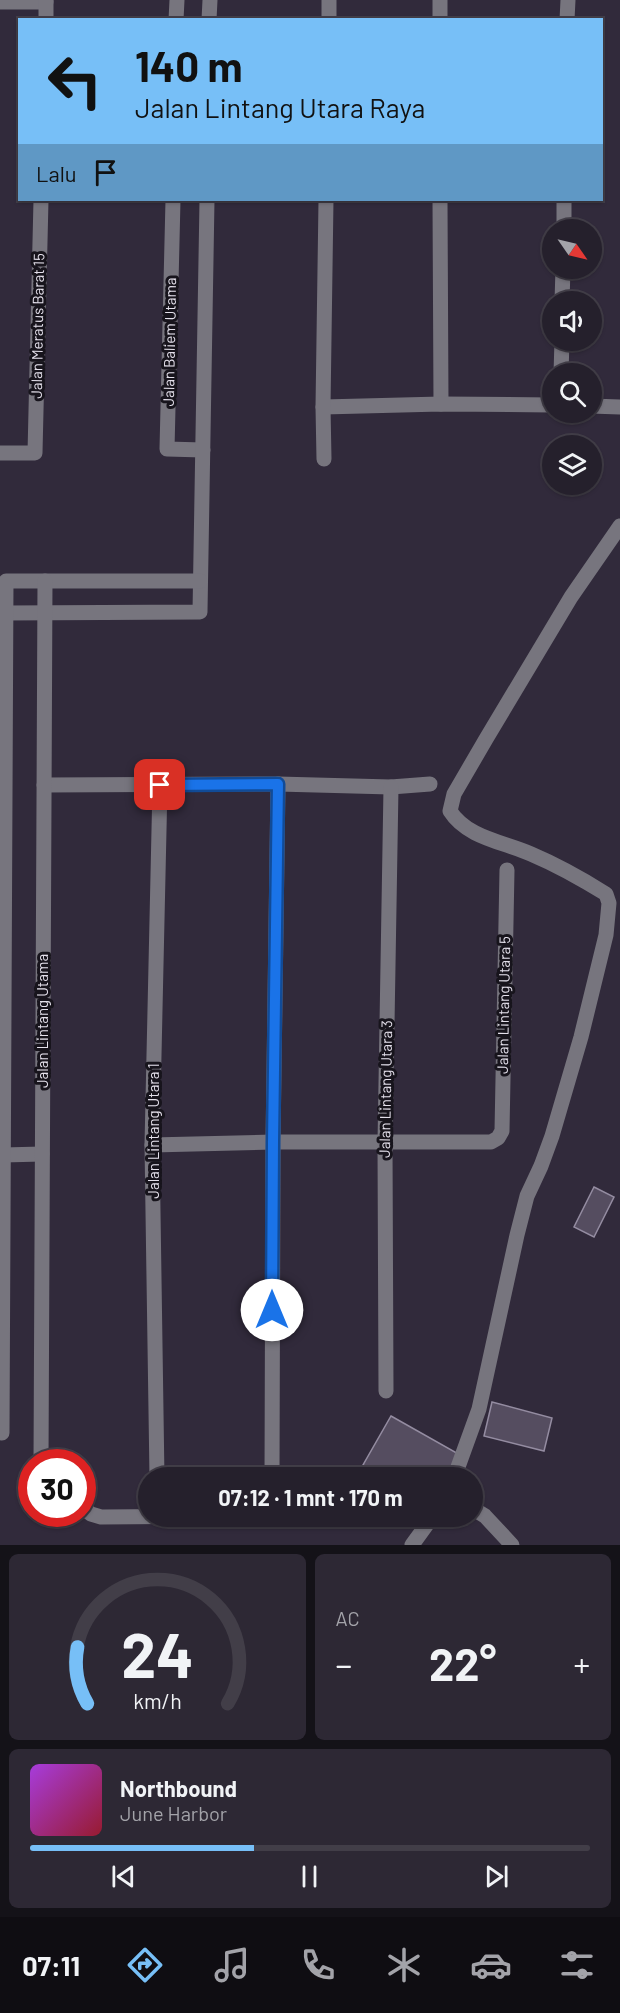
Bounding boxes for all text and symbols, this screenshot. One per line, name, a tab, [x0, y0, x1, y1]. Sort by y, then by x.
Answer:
text: 140 m	[135, 40, 243, 90]
icon: left	[36, 42, 114, 120]
text: Jalan Lintang Utara Raya	[135, 91, 425, 123]
icon: arrive	[89, 156, 122, 189]
text: Lalu	[36, 160, 77, 186]
north arrow	[542, 219, 602, 279]
map controls	[542, 219, 602, 495]
street label: Jalan Meratus Barat 15	[27, 253, 47, 399]
street label: Jalan Baliem Utama	[159, 277, 179, 407]
button: sound	[542, 291, 602, 351]
button: search	[542, 363, 602, 423]
button: layers	[542, 435, 602, 495]
pin	[134, 759, 185, 810]
icon: arrive	[143, 768, 176, 801]
street label: Jalan Lintang Utara 5	[493, 936, 513, 1074]
street label: Jalan Lintang Utama	[33, 954, 51, 1088]
street label: Jalan Lintang Utara 3	[375, 1020, 395, 1158]
street label: Jalan Lintang Utara 1	[144, 1063, 162, 1199]
position arrow	[240, 1278, 304, 1342]
speed limit sign: 30	[18, 1449, 96, 1527]
text: 07:12 · 1 mnt · 170 m	[218, 1484, 403, 1510]
text: AC	[336, 1606, 360, 1630]
text: 24	[121, 1616, 194, 1690]
text: 22°	[429, 1636, 496, 1690]
text: −	[336, 1644, 352, 1684]
text: +	[573, 1644, 590, 1684]
text: km/h	[133, 1688, 182, 1713]
text: Northbound	[120, 1775, 237, 1801]
text: June Harbor	[120, 1801, 227, 1825]
icon: previous	[107, 1860, 140, 1893]
icon: pause	[293, 1860, 326, 1893]
icon: next	[480, 1860, 513, 1893]
icon: directions	[124, 1944, 166, 1986]
icon: music	[211, 1944, 253, 1986]
icon: phone	[297, 1944, 339, 1986]
icon: climate	[383, 1944, 425, 1986]
icon: car	[470, 1944, 512, 1986]
icon: filters	[556, 1944, 598, 1986]
text: 07:11	[22, 1949, 80, 1981]

